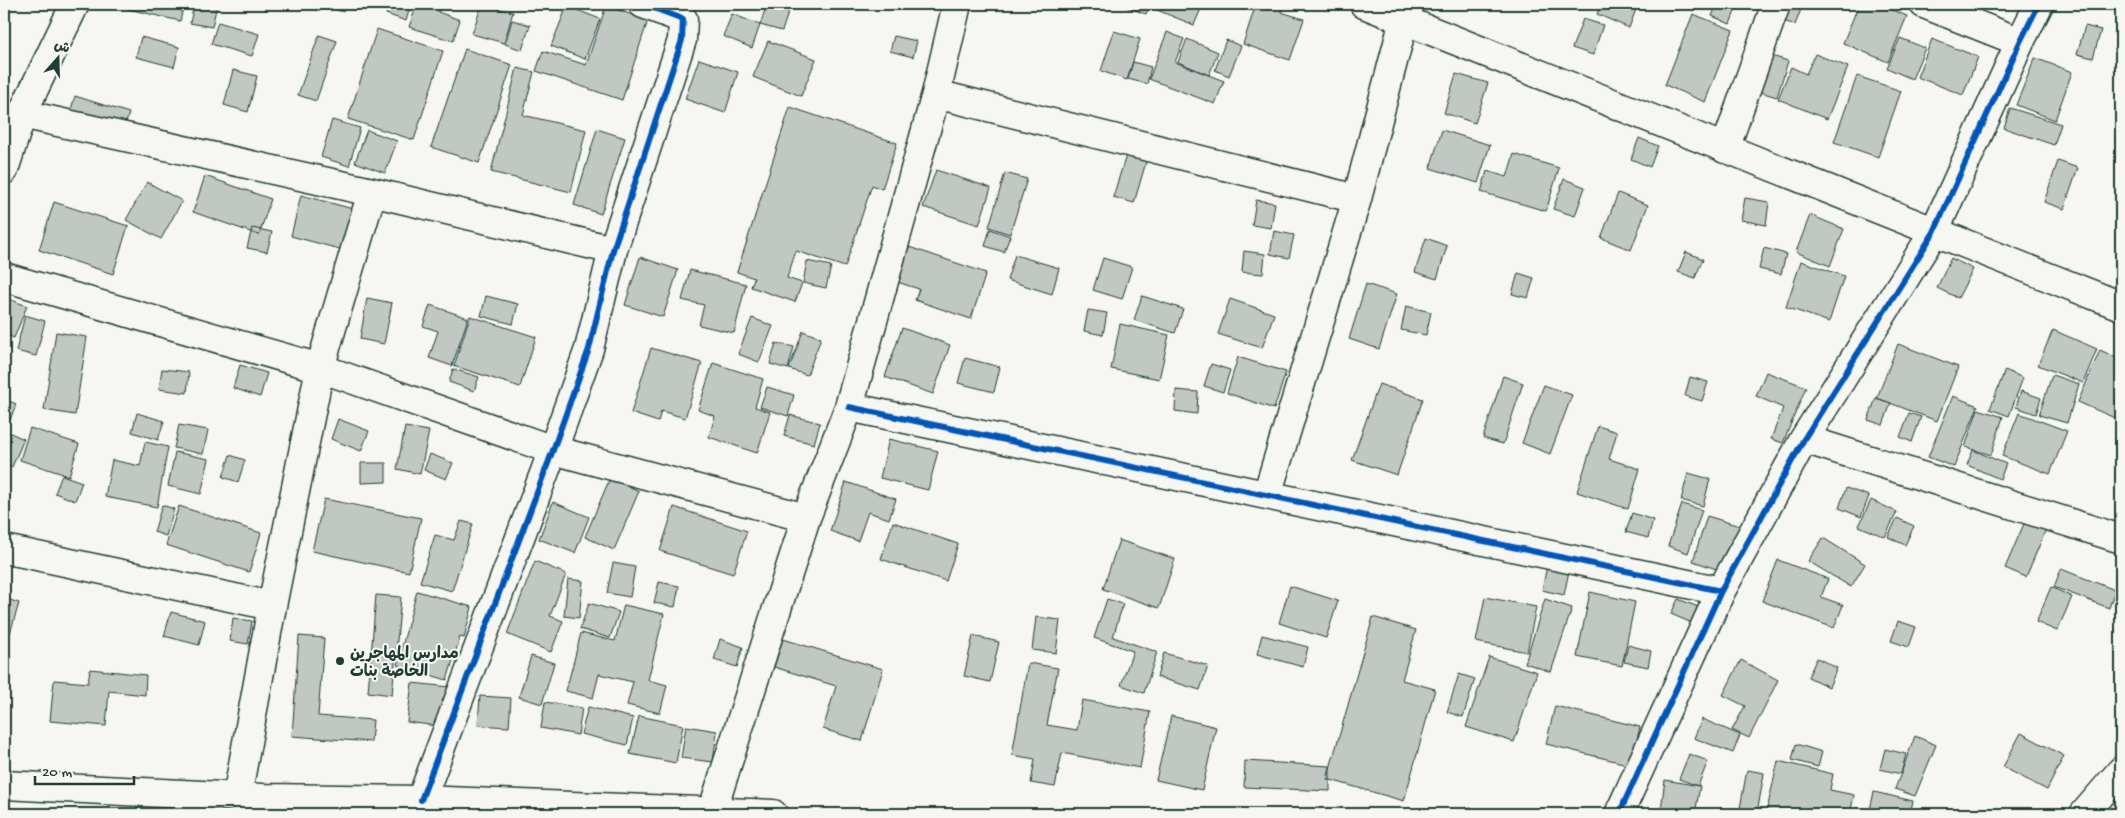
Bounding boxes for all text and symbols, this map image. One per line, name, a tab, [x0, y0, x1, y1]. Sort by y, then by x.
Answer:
north arrow	[32, 32, 82, 82]
text: ش	[51, 38, 72, 59]
place label: مدارس المهاجرين الخاصة بنات	[350, 645, 459, 683]
marker: مدارس المهاجرين الخاصة بنات	[334, 655, 346, 667]
scale bar	[35, 753, 134, 785]
text: 20 m	[42, 764, 72, 782]

